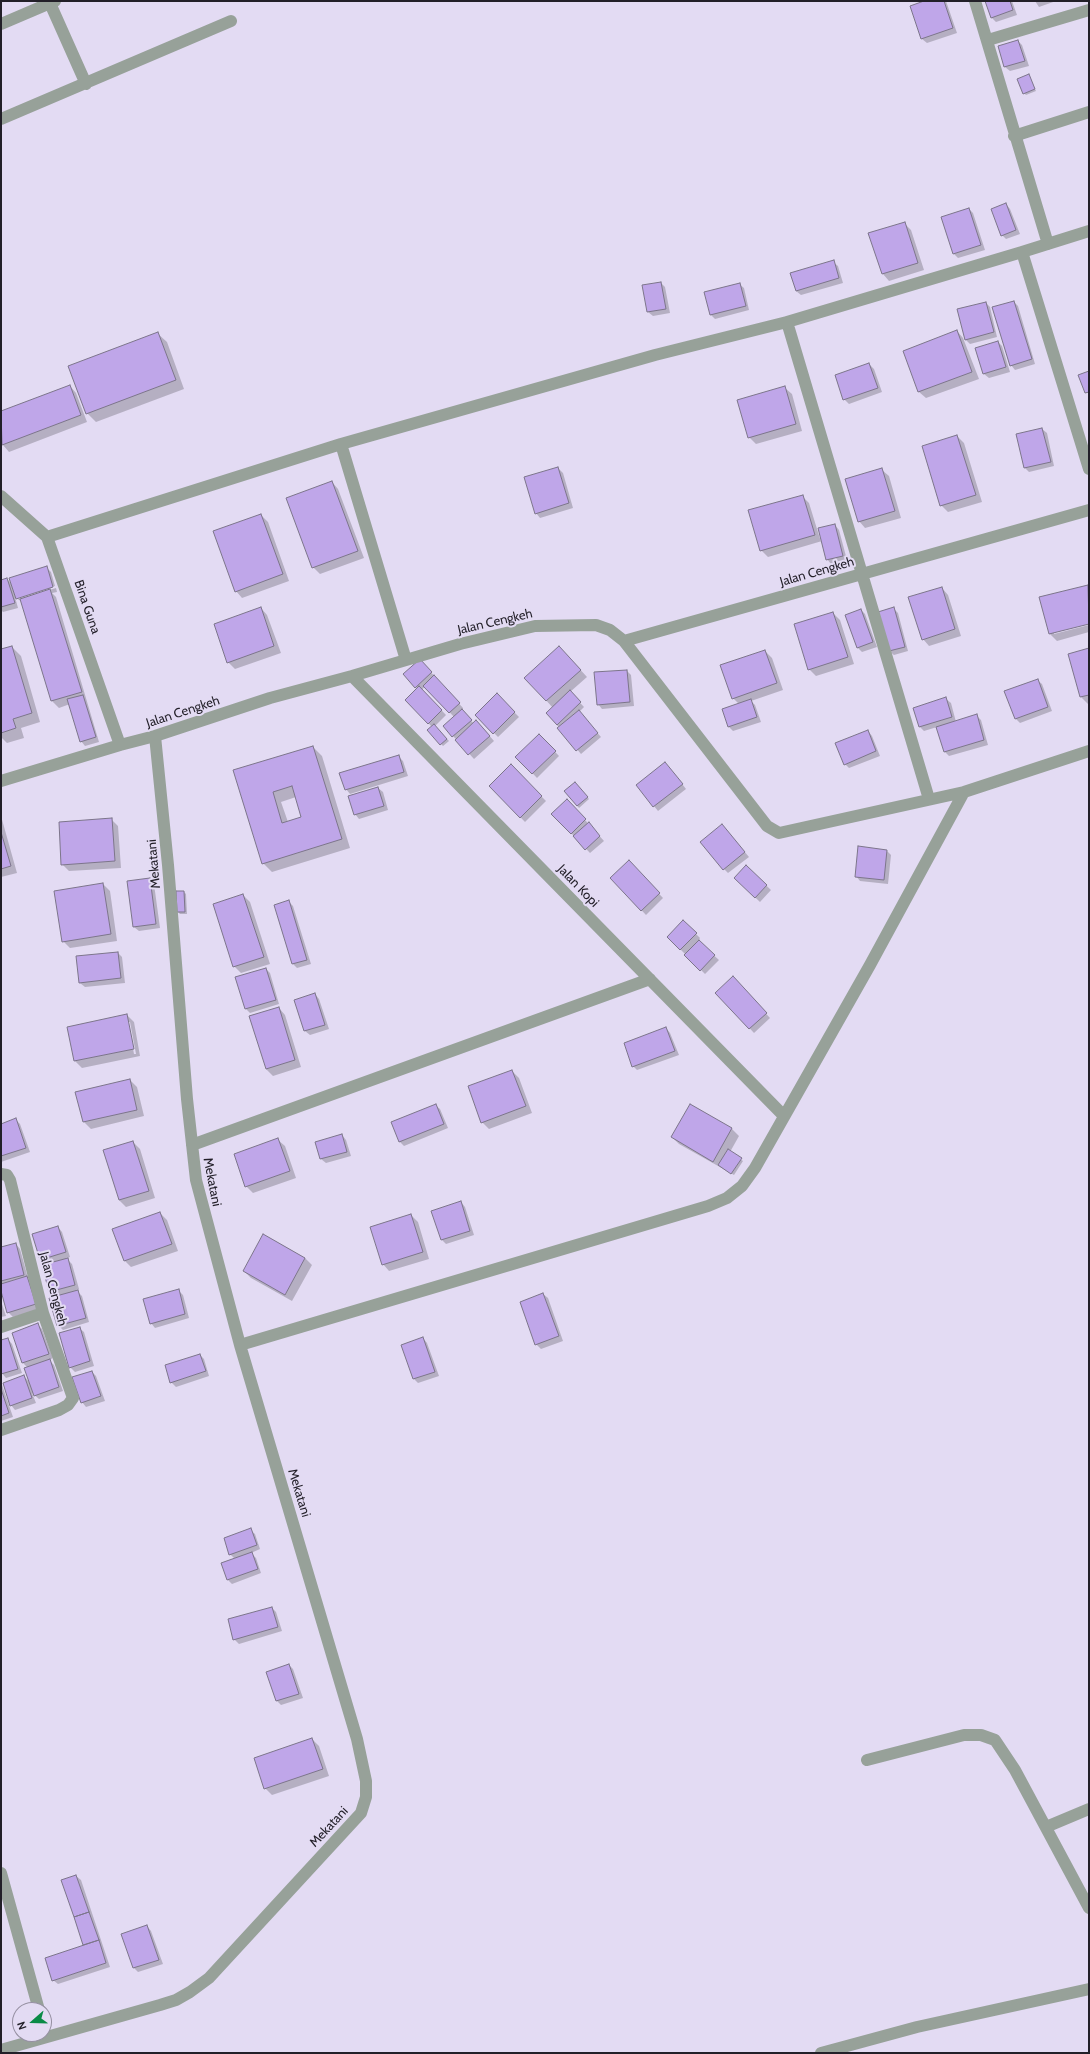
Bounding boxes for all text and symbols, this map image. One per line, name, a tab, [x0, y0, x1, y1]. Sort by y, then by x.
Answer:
street label: Jalan Cengkeh	[778, 554, 856, 590]
street label: Bina Guna	[71, 578, 103, 636]
street label: Jalan Cengkeh	[456, 606, 534, 638]
street label: Jalan Cengkeh	[144, 693, 222, 731]
street label: Mekatani	[144, 839, 164, 889]
street label: Jalan Kopi	[554, 862, 602, 910]
street label: Mekatani	[200, 1156, 224, 1208]
street label: Jalan Cengkeh	[36, 1250, 70, 1328]
street label: Mekatani	[284, 1467, 314, 1519]
street label: Mekatani	[306, 1804, 352, 1850]
north arrow	[12, 2002, 52, 2042]
text: N	[14, 2020, 30, 2032]

